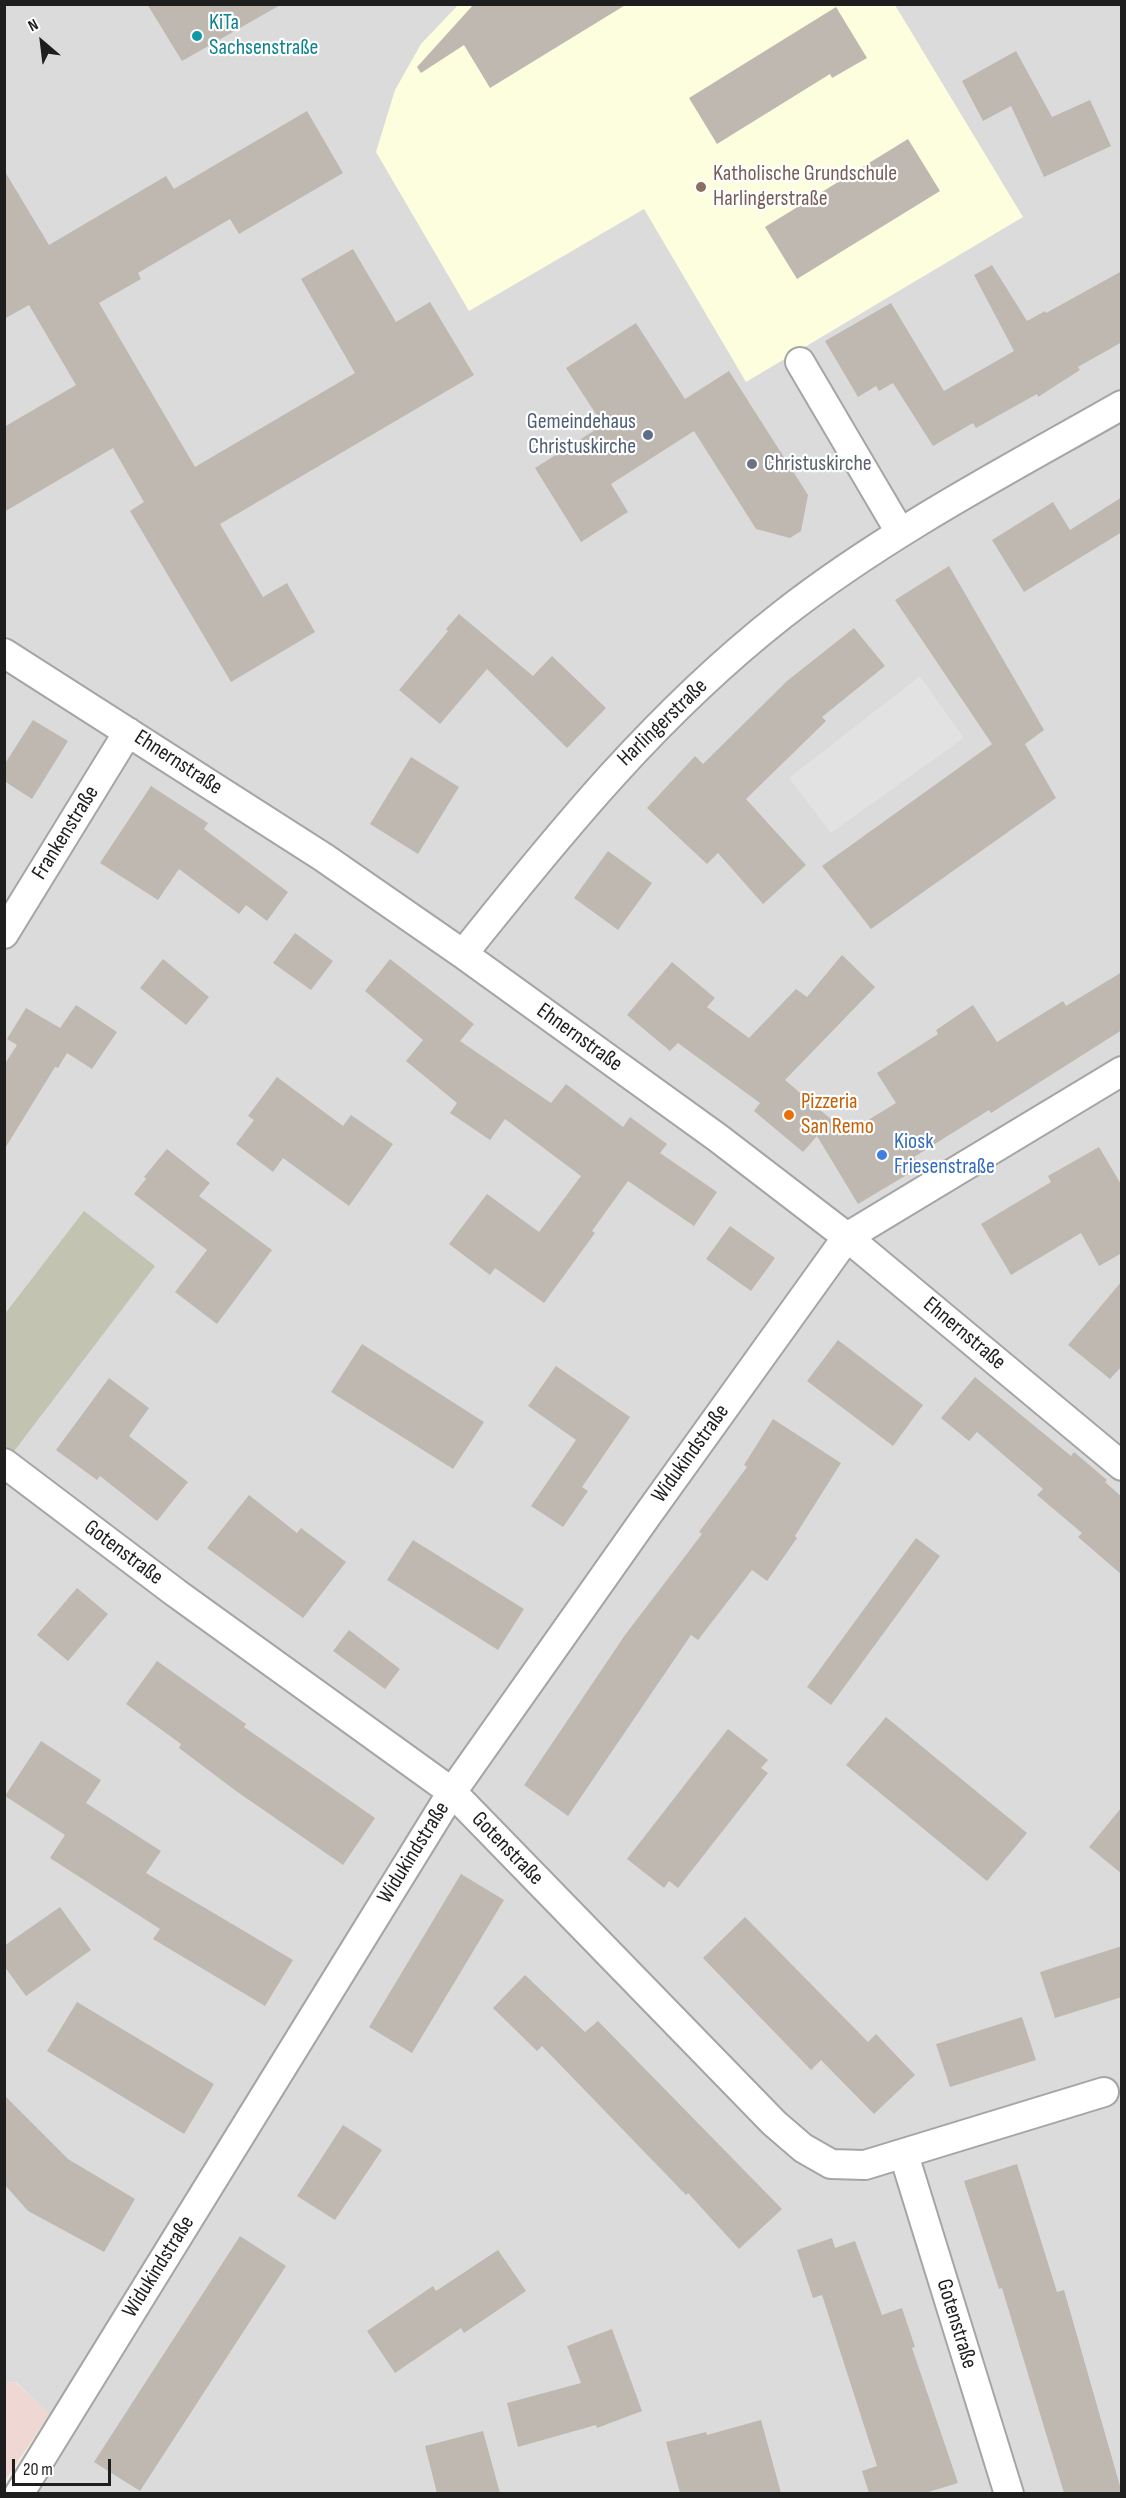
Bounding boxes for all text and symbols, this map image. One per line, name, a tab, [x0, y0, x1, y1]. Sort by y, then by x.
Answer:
place label: KiTa Sachsenstraße	[209, 10, 318, 62]
north arrow	[12, 12, 72, 72]
text: N	[25, 15, 42, 36]
marker: KiTa Sachsenstraße	[190, 29, 204, 43]
place label: Katholische Grundschule Harlingerstraße	[713, 161, 897, 212]
marker: Katholische Grundschule Harlingerstraße	[694, 180, 708, 194]
place label: Gemeindehaus Christuskirche	[527, 409, 636, 460]
marker: Gemeindehaus Christuskirche	[641, 428, 655, 442]
place label: Christuskirche	[764, 451, 872, 477]
marker: Christuskirche	[745, 457, 759, 471]
street label: Harlingerstraße	[613, 674, 713, 772]
street label: Ehnernstraße	[129, 725, 227, 801]
street label: Frankenstraße	[27, 781, 105, 885]
street label: Ehnernstraße	[531, 998, 627, 1078]
place label: Pizzeria San Remo	[801, 1089, 874, 1140]
marker: Pizzeria San Remo	[782, 1108, 796, 1122]
place label: Kiosk Friesenstraße	[894, 1129, 995, 1180]
marker: Kiosk Friesenstraße	[875, 1148, 889, 1162]
street label: Ehnernstraße	[917, 1292, 1011, 1376]
street label: Widukindstraße	[647, 1400, 735, 1508]
street label: Gotenstraße	[78, 1515, 168, 1591]
street label: Widukindstraße	[372, 1797, 456, 1909]
street label: Gotenstraße	[466, 1807, 548, 1891]
street label: Widukindstraße	[117, 2211, 201, 2323]
street label: Gotenstraße	[930, 2276, 982, 2372]
scale bar	[15, 2447, 114, 2485]
text: 20 m	[23, 2459, 53, 2480]

